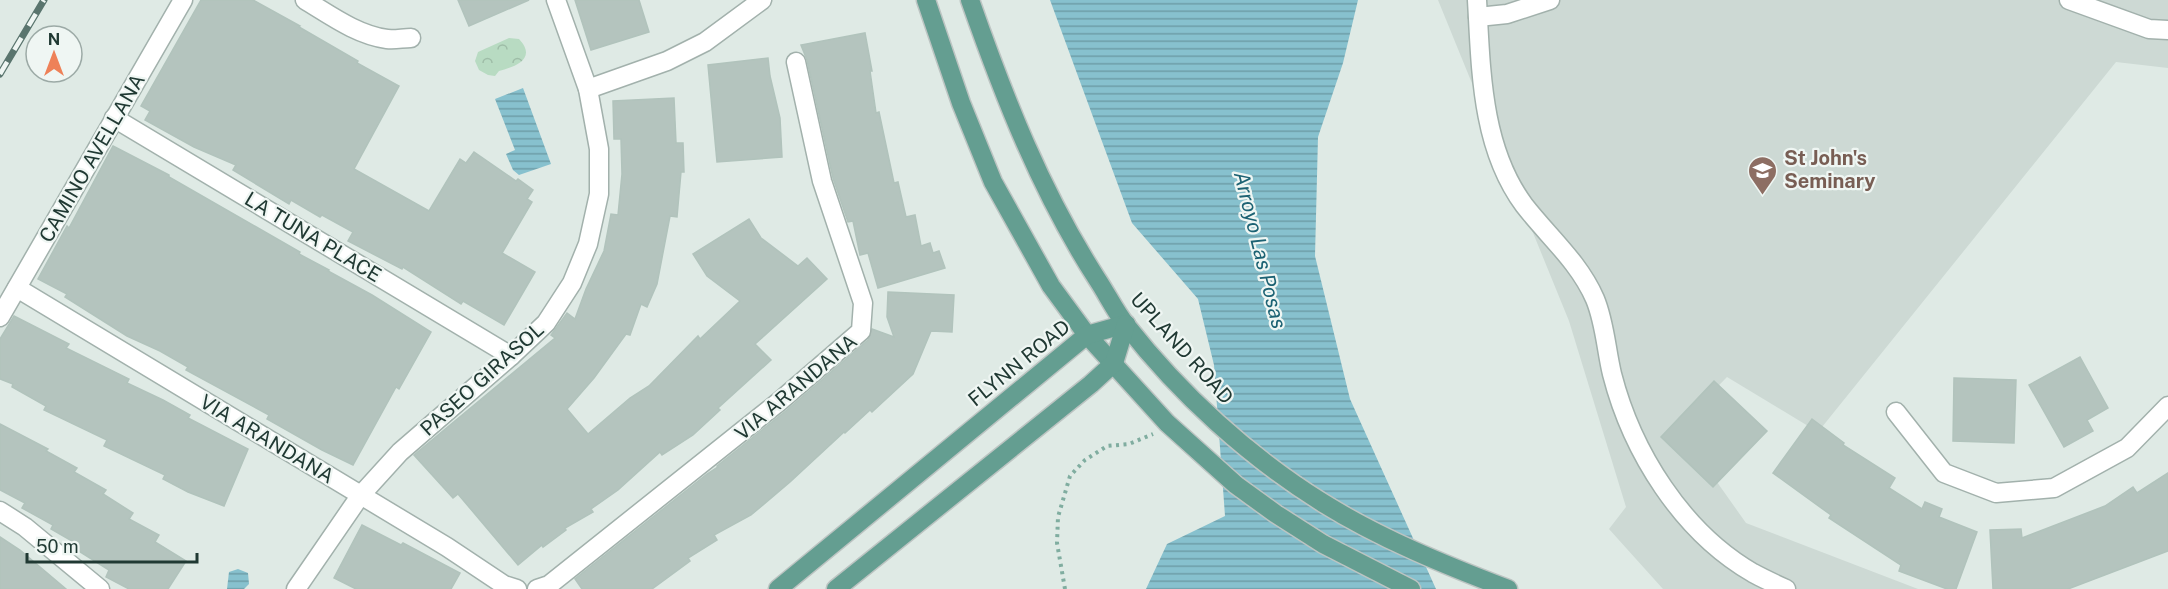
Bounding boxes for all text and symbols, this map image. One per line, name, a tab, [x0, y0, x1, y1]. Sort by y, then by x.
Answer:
north arrow	[24, 24, 84, 84]
text: N	[48, 30, 60, 49]
street label: CAMINO AVELLANA	[34, 70, 150, 246]
place label: St John's Seminary	[1784, 146, 1875, 193]
school or university icon: St John's Seminary	[1747, 154, 1779, 196]
water label: Arroyo Las Posas	[1229, 169, 1292, 331]
street label: LA TUNA PLACE	[240, 187, 386, 287]
street label: UPLAND ROAD	[1126, 287, 1238, 409]
street label: FLYNN ROAD	[963, 315, 1075, 411]
street label: PASEO GIRASOL	[415, 317, 549, 441]
street label: VIA ARANDANA	[730, 329, 862, 445]
street label: VIA ARANDANA	[196, 390, 338, 488]
scale bar	[27, 526, 196, 564]
text: 50 m	[36, 536, 79, 557]

